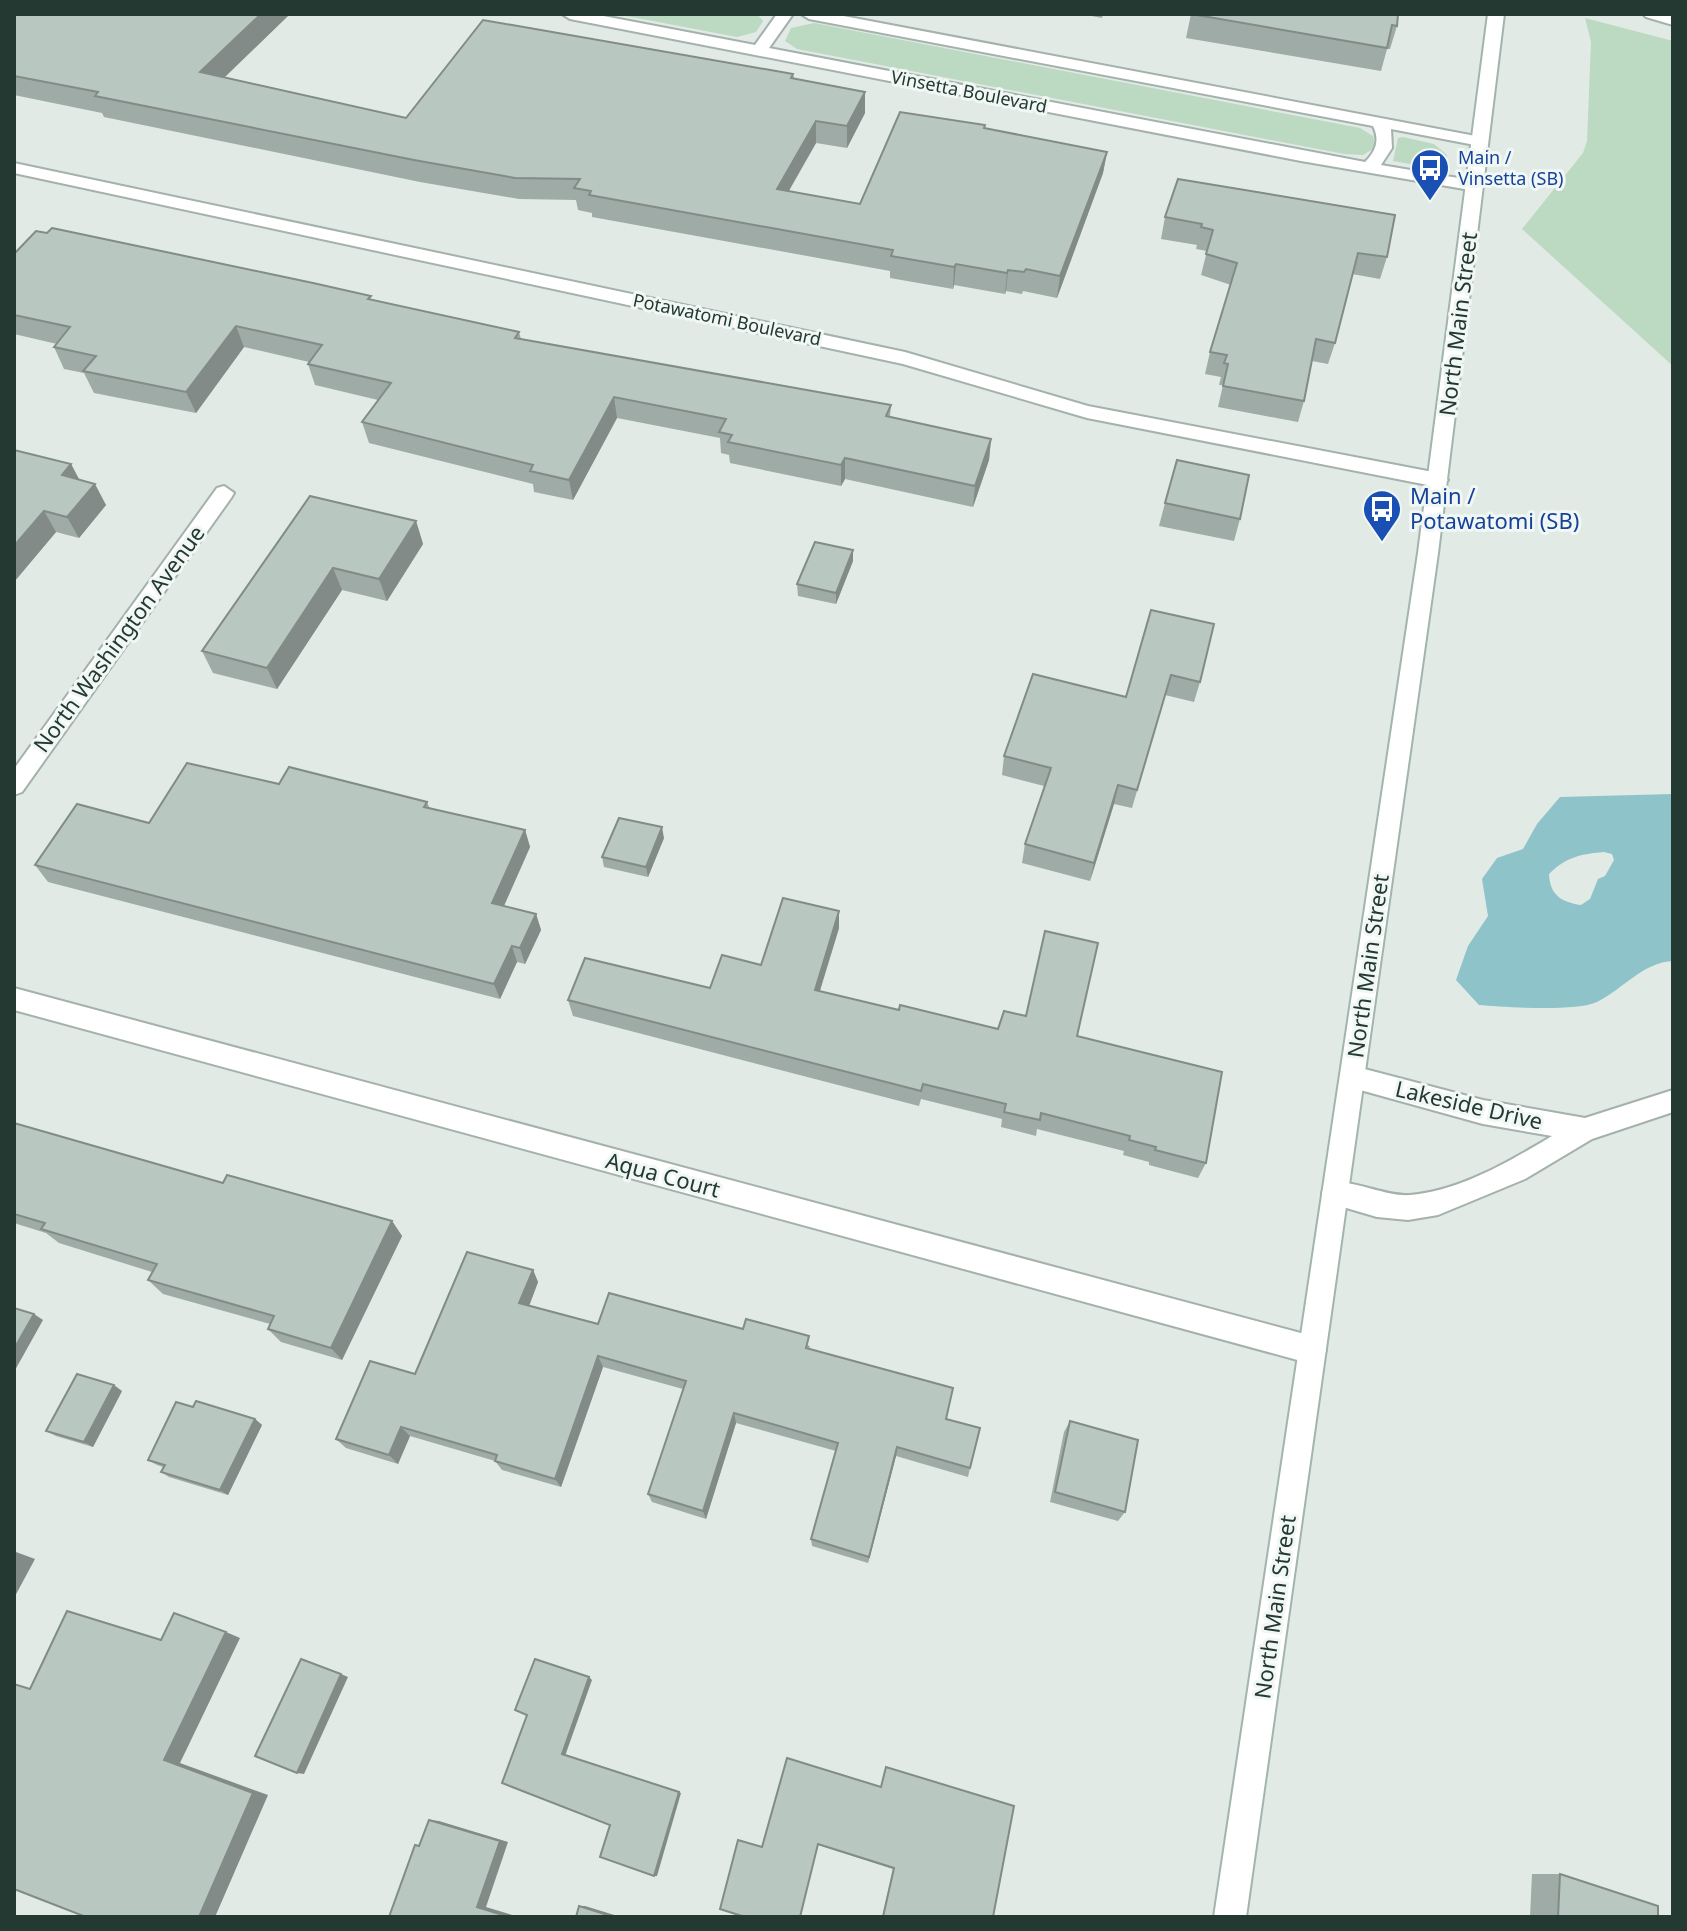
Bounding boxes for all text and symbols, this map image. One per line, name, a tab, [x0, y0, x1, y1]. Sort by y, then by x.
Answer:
street label: Vinsetta Boulevard	[889, 64, 1049, 118]
place label: Main / Vinsetta (SB)	[1458, 145, 1564, 190]
bus stop icon: Main / Vinsetta (SB)	[1409, 147, 1451, 202]
street label: North Main Street	[1431, 230, 1483, 418]
street label: Potawatomi Boulevard	[631, 287, 823, 351]
place label: Main / Potawatomi (SB)	[1410, 480, 1579, 535]
bus stop icon: Main / Potawatomi (SB)	[1361, 488, 1403, 543]
street label: North Washington Avenue	[26, 519, 211, 758]
street label: North Main Street	[1339, 872, 1395, 1060]
street label: Lakeside Drive	[1393, 1073, 1546, 1136]
street label: Aqua Court	[603, 1144, 724, 1204]
street label: North Main Street	[1246, 1513, 1302, 1701]

